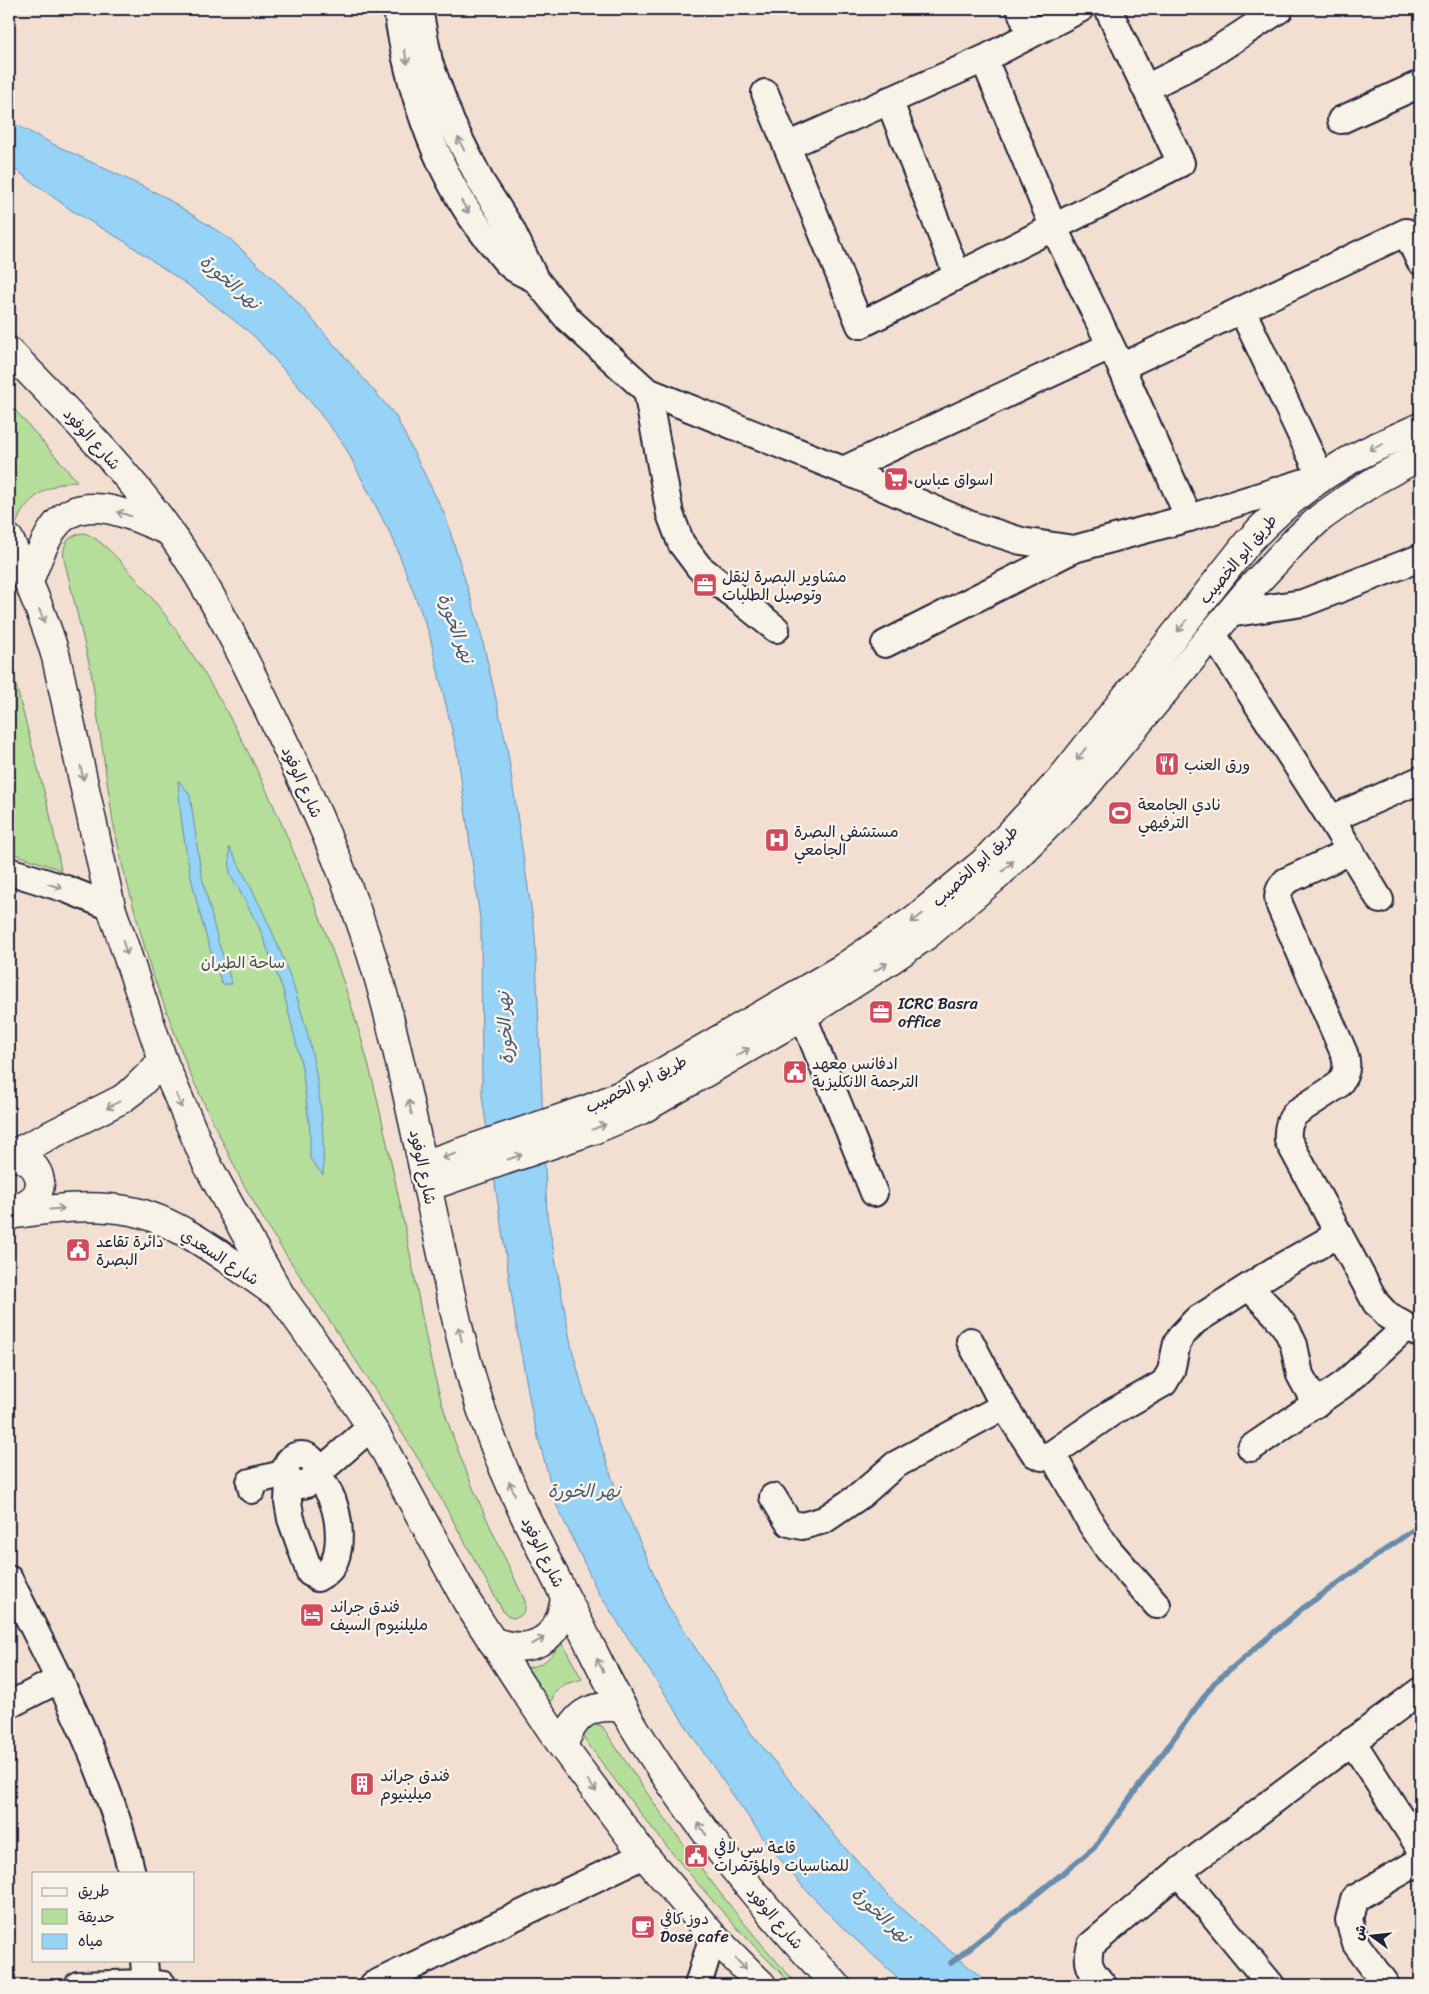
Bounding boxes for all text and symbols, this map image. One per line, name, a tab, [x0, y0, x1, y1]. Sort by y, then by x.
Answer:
one-way arrow	[402, 48, 411, 64]
one-way arrow	[456, 137, 466, 152]
one-way arrow	[461, 200, 471, 214]
water label: نهر الخورة	[192, 246, 270, 319]
street label: شارع الوفود	[56, 401, 128, 477]
one-way arrow	[1369, 443, 1384, 453]
place label: اسواق عباس	[914, 465, 993, 494]
supermarket icon: اسواق عباس	[883, 466, 909, 492]
street label: طريق ابو الخصيب	[1191, 507, 1285, 611]
one-way arrow	[117, 509, 133, 518]
place label: مشاوير البصرة لنقل وتوصيل الطلبات	[722, 562, 846, 609]
office icon: مشاوير البصرة لنقل وتوصيل الطلبات	[692, 572, 718, 598]
water label: نهر الخورة	[429, 588, 484, 670]
one-way arrow	[38, 608, 48, 623]
one-way arrow	[1176, 619, 1187, 632]
street label: شارع الوفود	[273, 741, 331, 823]
one-way arrow	[1075, 747, 1086, 760]
place label: ورق العنب	[1184, 750, 1250, 779]
restaurant icon: ورق العنب	[1154, 751, 1180, 777]
one-way arrow	[78, 765, 87, 781]
place label: نادي الجامعة الترفيهي	[1138, 790, 1221, 837]
sports icon: نادي الجامعة الترفيهي	[1107, 800, 1133, 826]
place label: مستشفى البصرة الجامعي	[794, 817, 898, 864]
street label: طريق ابو الخصيب	[925, 818, 1025, 914]
hospital icon: مستشفى البصرة الجامعي	[764, 827, 790, 853]
one-way arrow	[1002, 860, 1015, 872]
one-way arrow	[47, 882, 62, 891]
one-way arrow	[911, 912, 924, 923]
one-way arrow	[121, 939, 130, 955]
park label: ساحة الطيران	[201, 948, 285, 977]
one-way arrow	[874, 961, 888, 972]
water label: نهر الخورة	[487, 989, 523, 1065]
place label: ICRC Basra office	[897, 989, 979, 1036]
office icon: ICRC Basra office	[868, 999, 894, 1025]
one-way arrow	[735, 1046, 749, 1056]
street label: طريق ابو الخصيب	[580, 1047, 692, 1121]
place label: ادفانس معهد الترجمة الانكليزية	[812, 1049, 918, 1096]
public building icon: ادفانس معهد الترجمة الانكليزية	[782, 1059, 808, 1085]
one-way arrow	[175, 1093, 184, 1108]
one-way arrow	[107, 1100, 121, 1110]
one-way arrow	[405, 1100, 414, 1116]
one-way arrow	[591, 1122, 606, 1132]
street label: شارع الوفود	[401, 1127, 445, 1207]
one-way arrow	[507, 1151, 523, 1161]
one-way arrow	[442, 1152, 457, 1161]
one-way arrow	[49, 1204, 65, 1213]
street label: شارع السعدي	[175, 1221, 265, 1293]
place label: دائرة تقاعد البصرة	[96, 1227, 164, 1274]
public building icon: دائرة تقاعد البصرة	[65, 1237, 91, 1263]
one-way arrow	[454, 1327, 464, 1343]
water label: نهر الخورة	[548, 1475, 623, 1507]
one-way arrow	[507, 1481, 516, 1496]
street label: شارع الوفود	[513, 1511, 573, 1593]
place label: فندق جراند مليلنيوم السيف	[330, 1592, 428, 1639]
hotel icon: فندق جراند مليلنيوم السيف	[299, 1602, 325, 1628]
one-way arrow	[530, 1636, 545, 1646]
one-way arrow	[595, 1657, 605, 1672]
place label: فندق جراند ميلينيوم	[380, 1761, 450, 1808]
building icon: فندق جراند ميلينيوم	[349, 1771, 375, 1797]
one-way arrow	[587, 1779, 598, 1792]
one-way arrow	[697, 1822, 707, 1836]
place label: قاعة سي لافي للمناسبات والمؤتمرات	[714, 1833, 849, 1880]
public building icon: قاعة سي لافي للمناسبات والمؤتمرات	[683, 1843, 709, 1869]
legend	[32, 1872, 195, 1962]
text: طريق	[78, 1878, 110, 1904]
water label: نهر الخورة	[844, 1879, 920, 1953]
street label: شارع الوفود	[739, 1880, 811, 1956]
text: حديقة	[78, 1904, 115, 1930]
place label: دوز كافي Dose cafe	[660, 1904, 729, 1951]
north arrow	[1346, 1912, 1396, 1962]
cafe icon: دوز كافي Dose cafe	[630, 1914, 656, 1940]
text: ش	[1346, 1922, 1374, 1943]
text: مياه	[78, 1928, 103, 1954]
one-way arrow	[735, 1958, 747, 1970]

